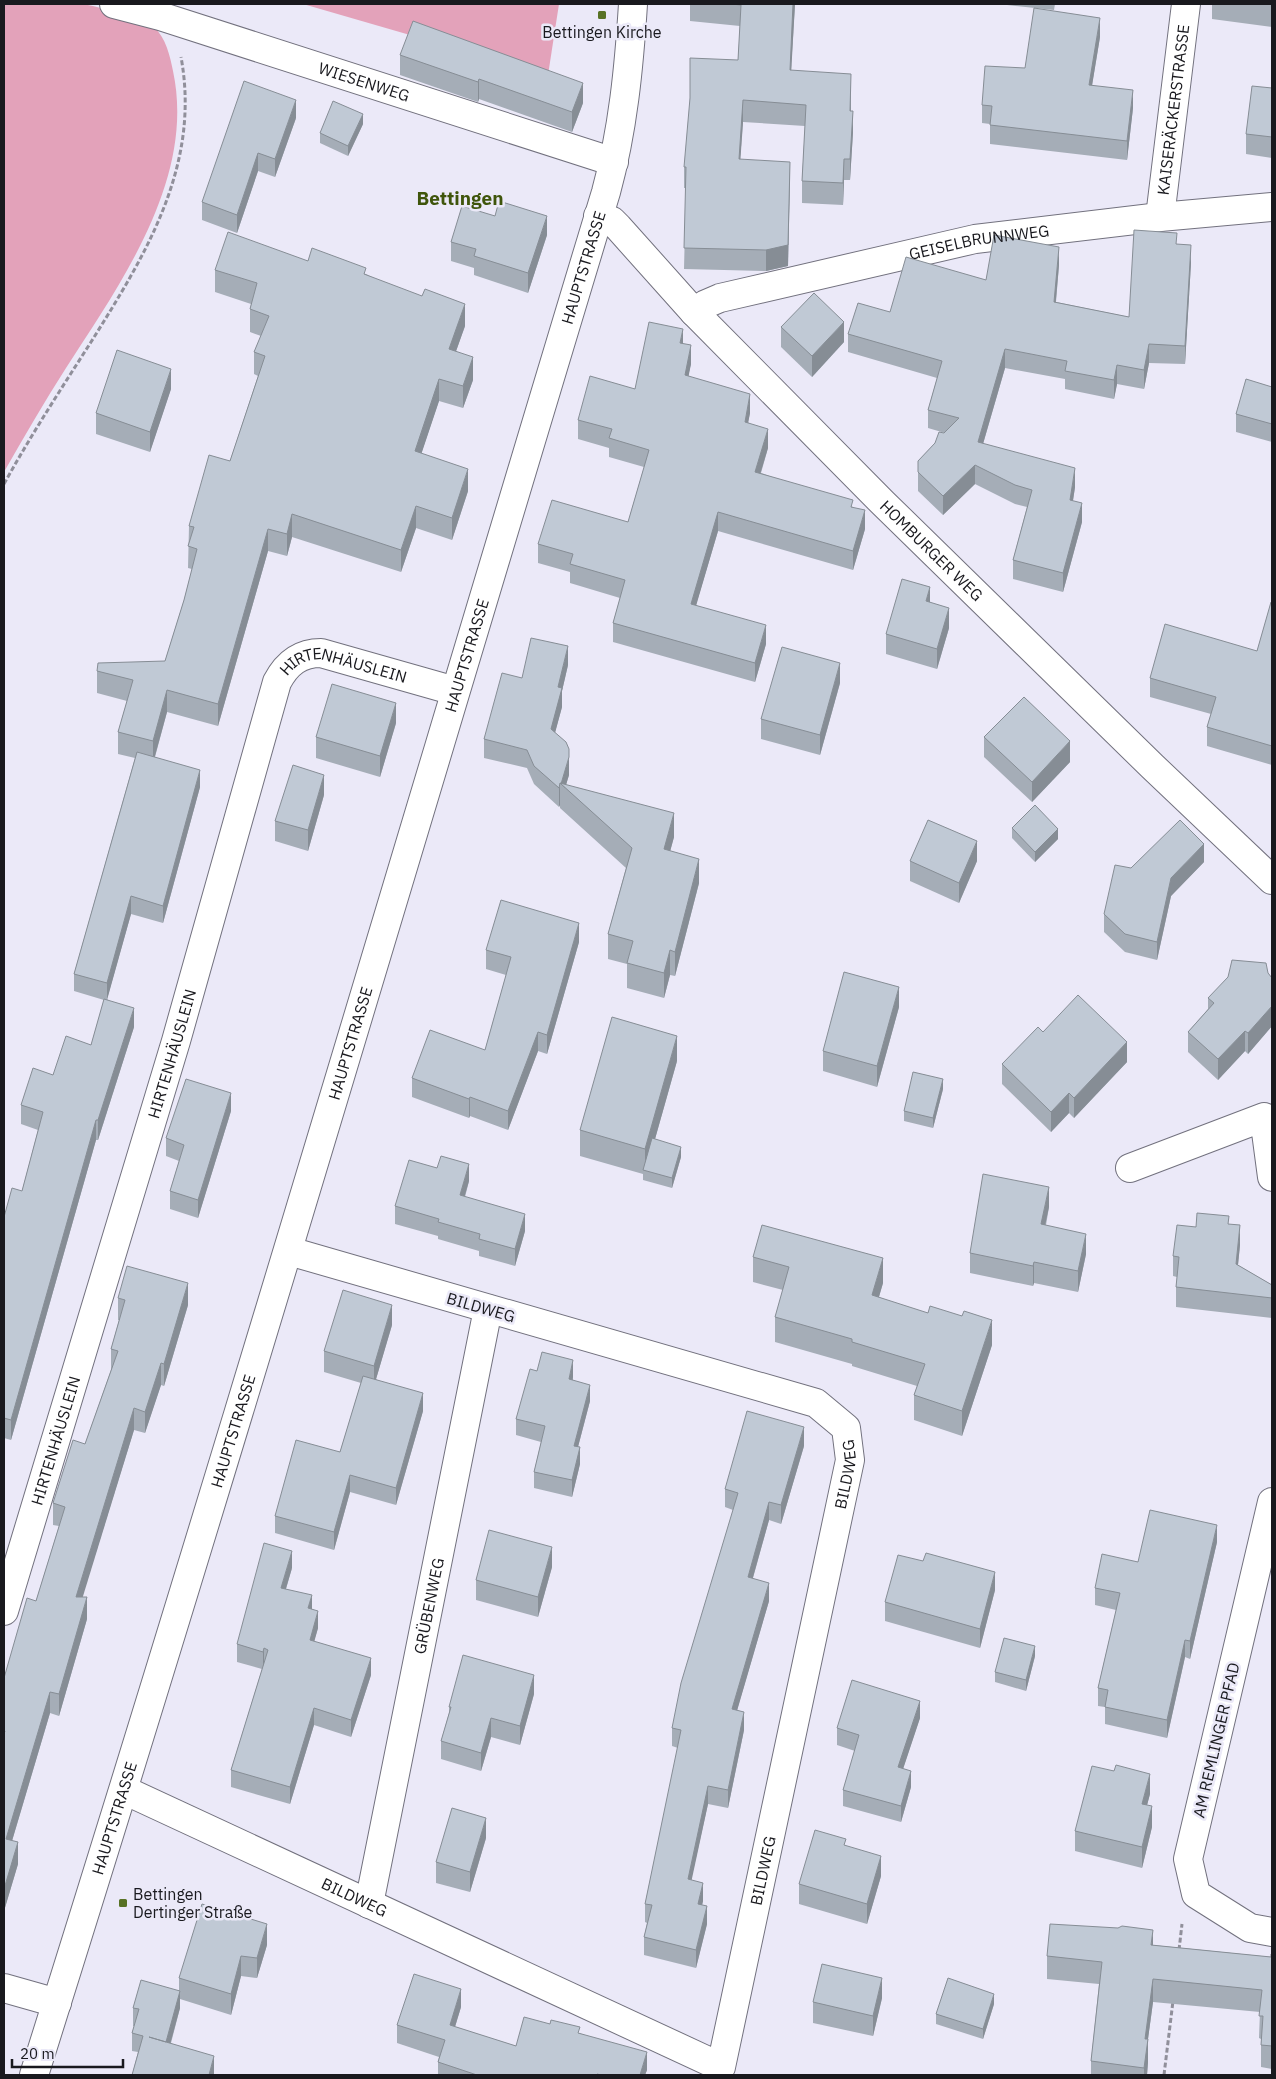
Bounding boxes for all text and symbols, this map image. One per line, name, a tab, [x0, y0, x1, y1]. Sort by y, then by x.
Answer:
marker: Bettingen Kirche	[596, 9, 608, 21]
place label: Bettingen Kirche	[542, 22, 662, 42]
street label: KAISERÄCKERSTRASSE	[1153, 23, 1193, 196]
street label: WIESENWEG	[316, 58, 412, 106]
district label: Bettingen	[417, 186, 503, 210]
street label: HAUPTSTRASSE	[557, 208, 610, 327]
street label: GEISELBRUNNWEG	[907, 220, 1050, 264]
street label: HOMBURGER WEG	[876, 496, 987, 605]
street label: HAUPTSTRASSE	[440, 596, 493, 715]
text: HIRTENHÄUSLEIN	[275, 643, 409, 687]
street label: HIRTENHÄUSLEIN	[280, 669, 414, 689]
street label: HAUPTSTRASSE	[324, 984, 377, 1102]
street label: HIRTENHÄUSLEIN	[143, 987, 200, 1121]
street label: BILDWEG	[444, 1288, 518, 1326]
street label: HAUPTSTRASSE	[206, 1372, 260, 1490]
street label: HIRTENHÄUSLEIN	[26, 1374, 84, 1508]
street label: BILDWEG	[830, 1438, 860, 1511]
street label: GRÜBENWEG	[409, 1556, 448, 1656]
street label: AM REMLINGER PFAD	[1188, 1660, 1244, 1820]
street label: HAUPTSTRASSE	[87, 1759, 141, 1877]
street label: BILDWEG	[746, 1834, 780, 1907]
street label: BILDWEG	[318, 1873, 391, 1921]
place label: Bettingen Dertinger Straße	[133, 1884, 252, 1922]
marker: Bettingen Dertinger Straße	[117, 1897, 129, 1909]
scale bar	[12, 2036, 124, 2068]
text: 20 m	[20, 2044, 55, 2063]

